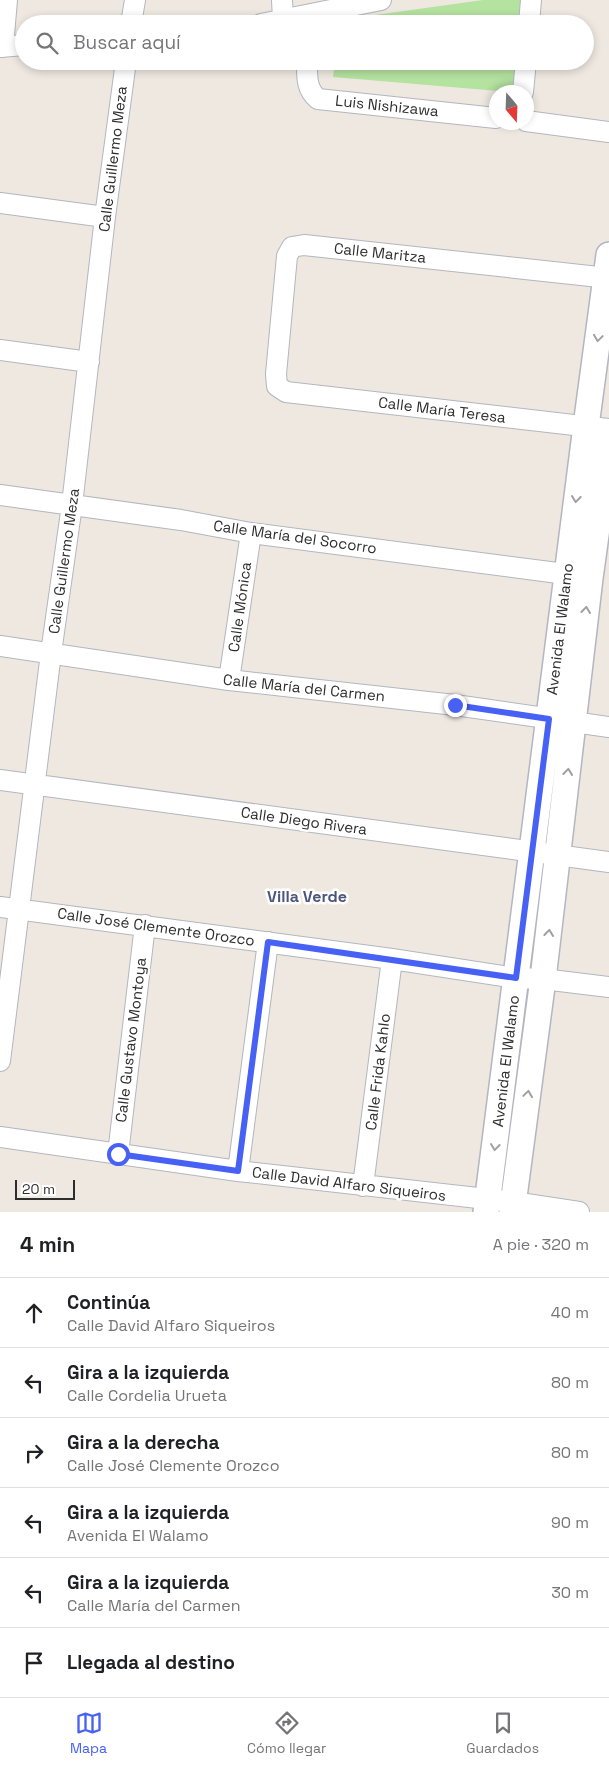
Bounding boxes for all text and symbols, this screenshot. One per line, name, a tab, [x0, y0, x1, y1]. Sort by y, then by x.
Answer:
search box	[15, 15, 594, 70]
icon: search	[33, 29, 61, 57]
text: Buscar aquí	[73, 30, 181, 55]
street label: Calle Guillermo Meza	[94, 84, 131, 233]
north arrow	[489, 85, 534, 130]
street label: Luis Nishizawa	[334, 91, 440, 120]
street label: Calle Maritza	[333, 238, 427, 267]
one-way arrow	[593, 335, 604, 343]
street label: Calle María Teresa	[377, 392, 507, 427]
street label: Calle Guillermo Meza	[44, 486, 83, 635]
one-way arrow	[571, 496, 582, 504]
street label: Calle María del Socorro	[212, 516, 378, 557]
street label: Calle Mónica	[224, 560, 255, 653]
street label: Avenida El Walamo	[542, 562, 577, 696]
one-way arrow	[580, 606, 591, 614]
street label: Calle María del Carmen	[222, 670, 386, 705]
route end	[444, 694, 467, 717]
one-way arrow	[562, 767, 573, 775]
street label: Calle Diego Rivera	[240, 802, 369, 839]
district label: Villa Verde	[267, 886, 347, 907]
street label: Calle José Clemente Orozco	[56, 903, 256, 950]
one-way arrow	[543, 929, 554, 937]
street label: Calle Gustavo Montoya	[111, 956, 150, 1124]
street label: Avenida El Walamo	[488, 994, 523, 1128]
street label: Calle Frida Kahlo	[361, 1012, 394, 1132]
one-way arrow	[522, 1090, 532, 1099]
route start	[107, 1143, 130, 1166]
one-way arrow	[490, 1143, 501, 1151]
street label: Calle David Alfaro Siqueiros	[251, 1162, 447, 1205]
scale bar	[15, 1177, 75, 1200]
text: 20 m	[22, 1180, 55, 1198]
text: 4 min	[20, 1231, 75, 1258]
text: A pie · 320 m	[493, 1234, 589, 1255]
text: Continúa	[67, 1290, 150, 1315]
icon: ahead	[20, 1299, 48, 1327]
text: 40 m	[551, 1302, 589, 1323]
text: Calle David Alfaro Siqueiros	[67, 1315, 275, 1336]
text: Gira a la izquierda	[67, 1360, 229, 1385]
icon: left	[20, 1369, 48, 1397]
text: 80 m	[551, 1372, 589, 1393]
text: Calle Cordelia Urueta	[67, 1385, 227, 1406]
text: Gira a la derecha	[67, 1430, 219, 1455]
icon: right	[20, 1439, 48, 1467]
text: 80 m	[551, 1442, 589, 1463]
text: Calle José Clemente Orozco	[67, 1455, 280, 1476]
text: Gira a la izquierda	[67, 1500, 229, 1525]
icon: left	[20, 1509, 48, 1537]
text: 90 m	[551, 1512, 589, 1533]
text: Avenida El Walamo	[67, 1525, 209, 1546]
text: Gira a la izquierda	[67, 1570, 229, 1595]
icon: left	[20, 1579, 48, 1607]
text: 30 m	[551, 1582, 589, 1603]
text: Calle María del Carmen	[67, 1595, 241, 1616]
icon: arrive	[20, 1649, 48, 1677]
text: Llegada al destino	[67, 1650, 235, 1675]
tab: Mapa	[70, 1709, 107, 1757]
tab: Cómo llegar	[247, 1709, 326, 1757]
tab: Guardados	[466, 1709, 539, 1757]

